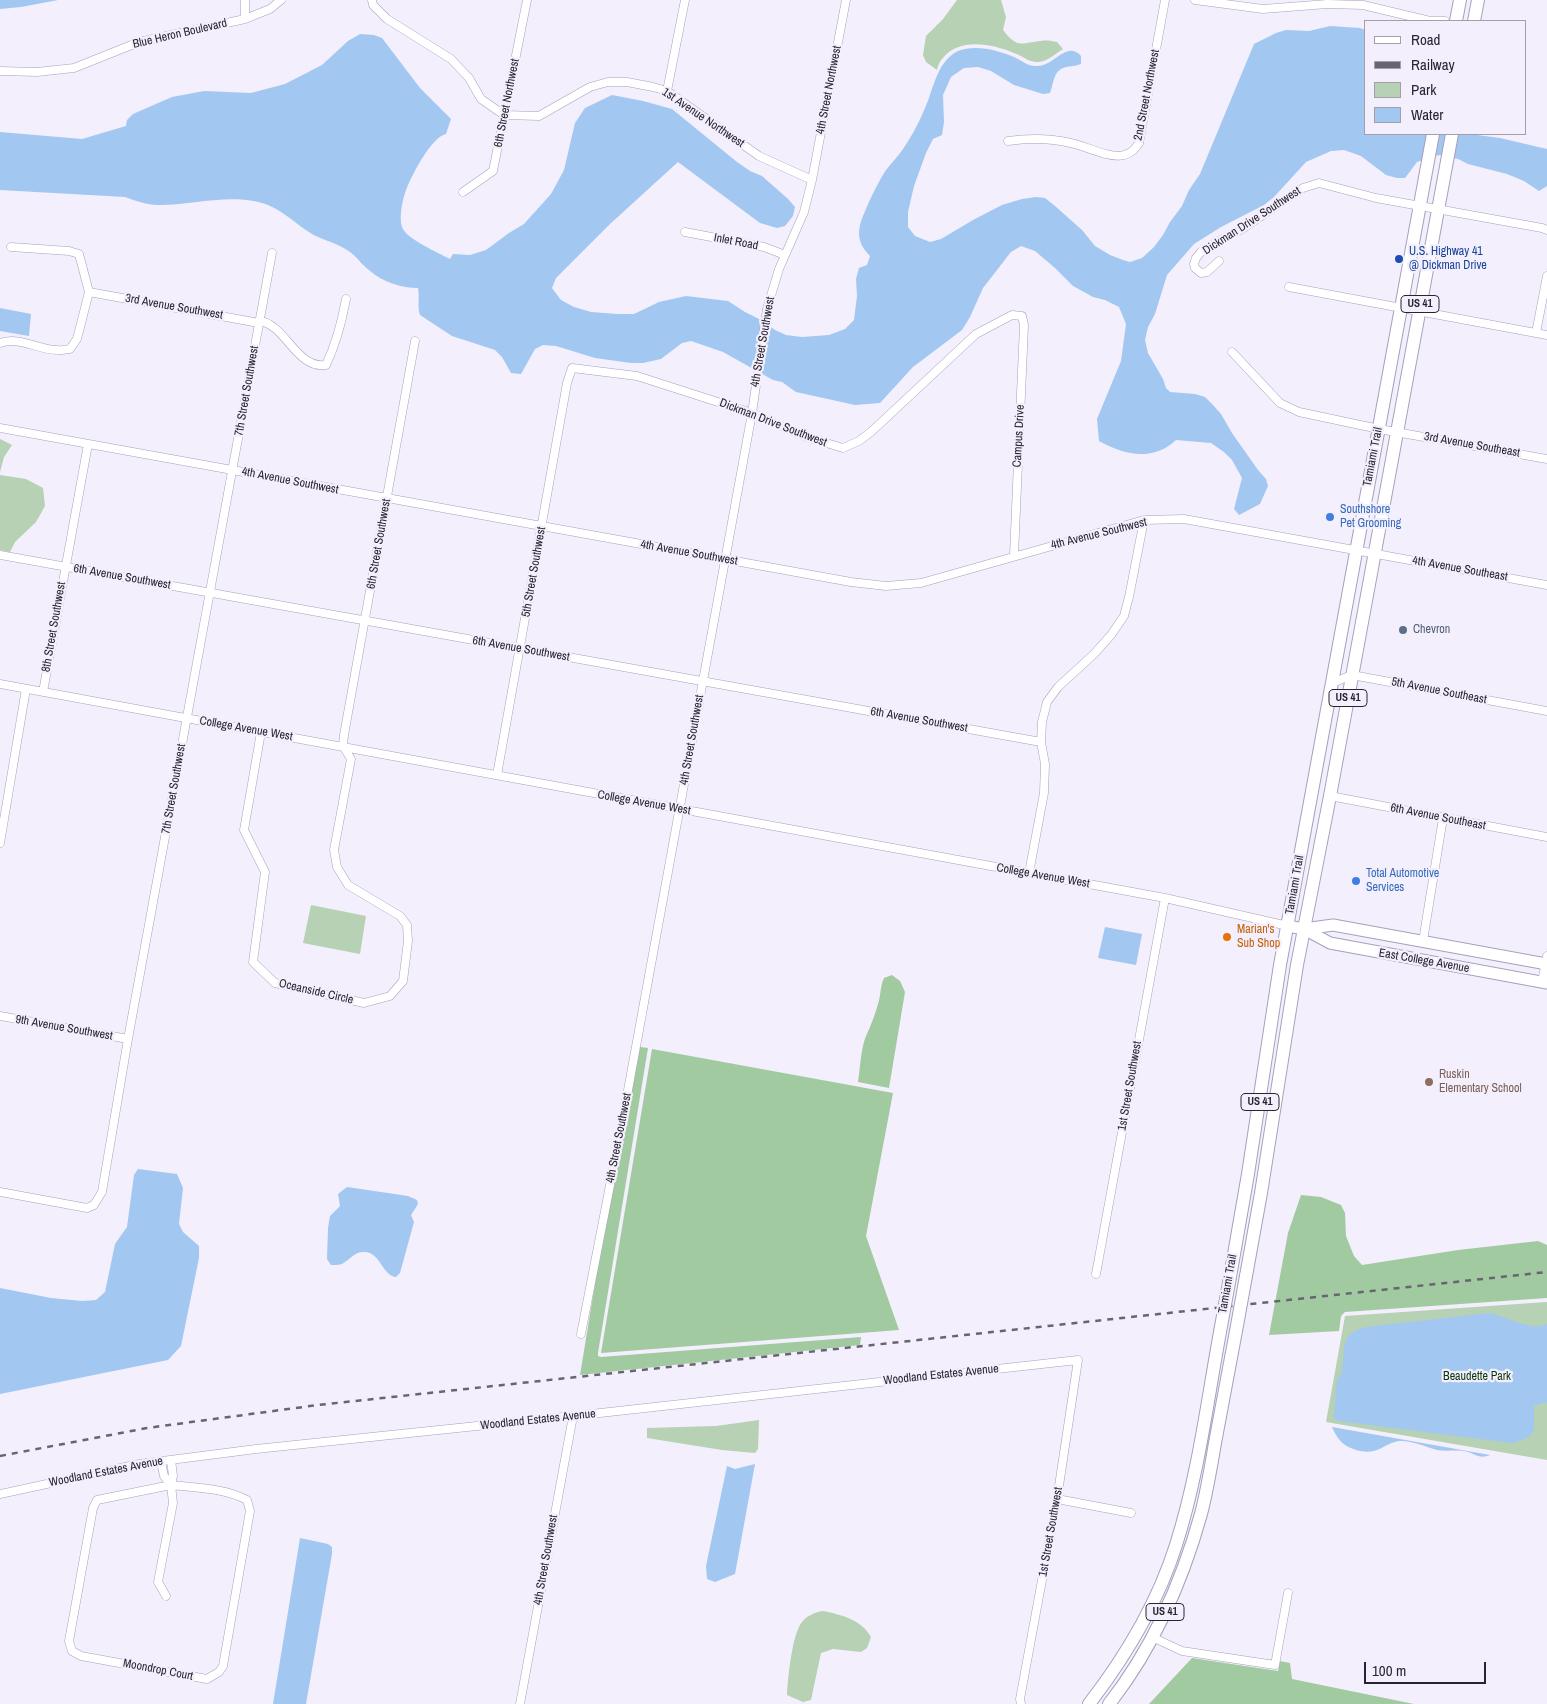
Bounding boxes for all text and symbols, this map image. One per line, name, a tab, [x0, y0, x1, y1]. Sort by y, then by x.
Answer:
street label: Blue Heron Boulevard	[131, 16, 229, 52]
legend	[1364, 20, 1527, 135]
text: Road	[1411, 29, 1440, 50]
street label: 4th Street Northwest	[813, 45, 845, 135]
street label: 2nd Street Northwest	[1131, 48, 1163, 142]
text: Railway	[1411, 54, 1455, 75]
street label: 6th Street Northwest	[491, 58, 523, 148]
text: Park	[1411, 79, 1436, 100]
street label: 1st Avenue Northwest	[659, 85, 747, 151]
text: Water	[1411, 104, 1443, 125]
street label: Dickman Drive Southwest	[1200, 184, 1304, 258]
street label: Inlet Road	[713, 231, 759, 253]
place label: U.S. Highway 41 @ Dickman Drive	[1409, 245, 1487, 273]
marker: U.S. Highway 41 @ Dickman Drive	[1393, 253, 1405, 265]
street label: 3rd Avenue Southwest	[124, 291, 224, 323]
street label: 4th Street Southwest	[748, 296, 778, 388]
road number: US 41	[1401, 296, 1439, 312]
street label: 7th Street Southwest	[232, 345, 262, 437]
street label: Dickman Drive Southwest	[717, 396, 829, 450]
street label: Campus Drive	[1010, 404, 1028, 468]
street label: Tamiami Trail	[1360, 426, 1386, 488]
street label: 3rd Avenue Southeast	[1423, 429, 1521, 461]
street label: 4th Avenue Southwest	[240, 465, 340, 497]
street label: 6th Street Southwest	[364, 498, 394, 590]
place label: Southshore Pet Grooming	[1340, 503, 1401, 531]
marker: Southshore Pet Grooming	[1324, 511, 1336, 523]
street label: 4th Avenue Southwest	[1050, 515, 1148, 553]
street label: 5th Street Southwest	[519, 526, 549, 618]
street label: 4th Avenue Southwest	[639, 537, 739, 569]
street label: 4th Avenue Southeast	[1411, 554, 1509, 584]
street label: 6th Avenue Southwest	[72, 561, 172, 593]
street label: 8th Street Southwest	[39, 581, 69, 673]
place label: Chevron	[1413, 623, 1450, 637]
marker: Chevron	[1397, 624, 1409, 636]
street label: 6th Avenue Southwest	[471, 633, 571, 665]
street label: 5th Avenue Southeast	[1390, 675, 1488, 707]
road number: US 41	[1329, 690, 1367, 706]
street label: 4th Street Southwest	[677, 694, 707, 786]
street label: 6th Avenue Southwest	[869, 704, 969, 736]
street label: College Avenue West	[198, 714, 294, 744]
street label: 7th Street Southwest	[159, 743, 189, 835]
street label: College Avenue West	[596, 788, 692, 818]
street label: 6th Avenue Southeast	[1389, 801, 1487, 833]
street label: Tamiami Trail	[1283, 854, 1307, 916]
street label: College Avenue West	[995, 861, 1091, 891]
place label: Total Automotive Services	[1366, 867, 1439, 895]
marker: Total Automotive Services	[1350, 875, 1362, 887]
place label: Marian's Sub Shop	[1237, 923, 1280, 951]
marker: Marian's Sub Shop	[1221, 931, 1233, 943]
street label: East College Avenue	[1378, 946, 1470, 976]
street label: Oceanside Circle	[277, 976, 355, 1008]
street label: 9th Avenue Southwest	[14, 1012, 114, 1044]
street label: 1st Street Southwest	[1115, 1040, 1145, 1132]
place label: Ruskin Elementary School	[1439, 1068, 1522, 1096]
marker: Ruskin Elementary School	[1423, 1076, 1435, 1088]
street label: 4th Street Southwest	[603, 1092, 635, 1184]
road number: US 41	[1241, 1094, 1279, 1110]
street label: Tamiami Trail	[1216, 1253, 1240, 1315]
street label: Woodland Estates Avenue	[883, 1362, 999, 1388]
park label: Beaudette Park	[1443, 1370, 1511, 1384]
street label: Woodland Estates Avenue	[480, 1407, 596, 1433]
street label: Woodland Estates Avenue	[48, 1454, 164, 1490]
street label: 1st Street Southwest	[1036, 1486, 1066, 1578]
street label: 4th Street Southwest	[531, 1514, 561, 1606]
road number: US 41	[1146, 1604, 1184, 1620]
scale bar	[1367, 1652, 1490, 1684]
street label: Moondrop Court	[122, 1656, 194, 1684]
text: 100 m	[1372, 1660, 1406, 1681]

